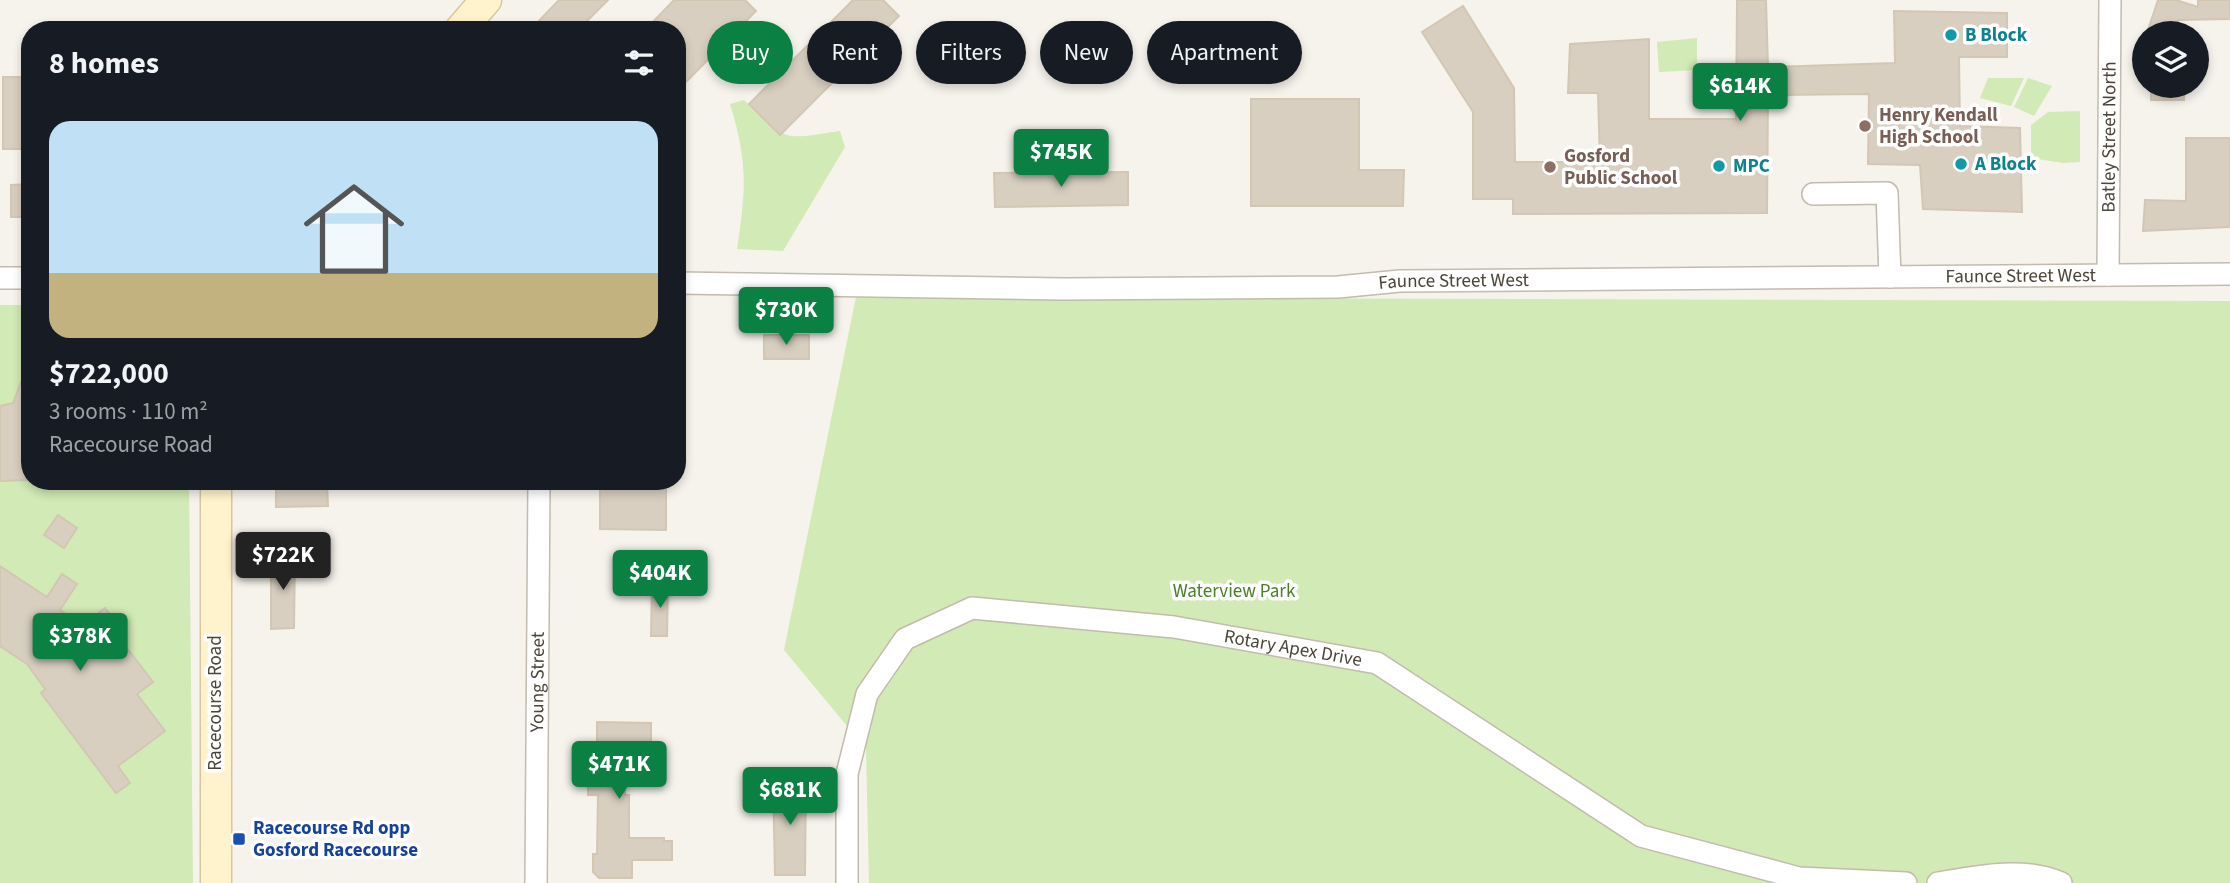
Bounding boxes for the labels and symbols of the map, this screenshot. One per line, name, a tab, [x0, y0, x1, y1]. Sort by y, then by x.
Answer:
place label: B Block	[1965, 22, 2028, 49]
marker: B Block	[1943, 27, 1959, 43]
street label: Batley Street North	[2095, 61, 2123, 213]
pin: $614K	[1691, 64, 1789, 123]
place label: Henry Kendall High School	[1879, 102, 1998, 151]
marker: Henry Kendall High School	[1857, 118, 1873, 134]
pin: $745K	[1012, 130, 1110, 189]
place label: Gosford Public School	[1564, 143, 1678, 192]
place label: A Block	[1974, 151, 2037, 178]
place label: MPC	[1733, 153, 1770, 180]
marker: A Block	[1953, 156, 1969, 172]
marker: MPC	[1711, 158, 1727, 174]
marker: Gosford Public School	[1542, 159, 1558, 175]
street label: Faunce Street West	[1945, 262, 2097, 290]
street label: Faunce Street West	[1377, 266, 1530, 297]
pin: $730K	[737, 288, 835, 347]
pin: $722K	[234, 532, 332, 592]
pin: $404K	[611, 550, 709, 610]
park label: Waterview Park	[1173, 578, 1296, 605]
pin: $378K	[31, 614, 129, 673]
street label: Rotary Apex Drive	[1222, 623, 1364, 674]
street label: Young Street	[524, 631, 551, 733]
street label: Racecourse Road	[202, 635, 229, 771]
pin: $471K	[570, 742, 668, 801]
pin: $681K	[741, 768, 839, 827]
place label: Racecourse Rd opp Gosford Racecourse	[253, 815, 418, 864]
marker: Racecourse Rd opp Gosford Racecourse	[231, 831, 247, 847]

